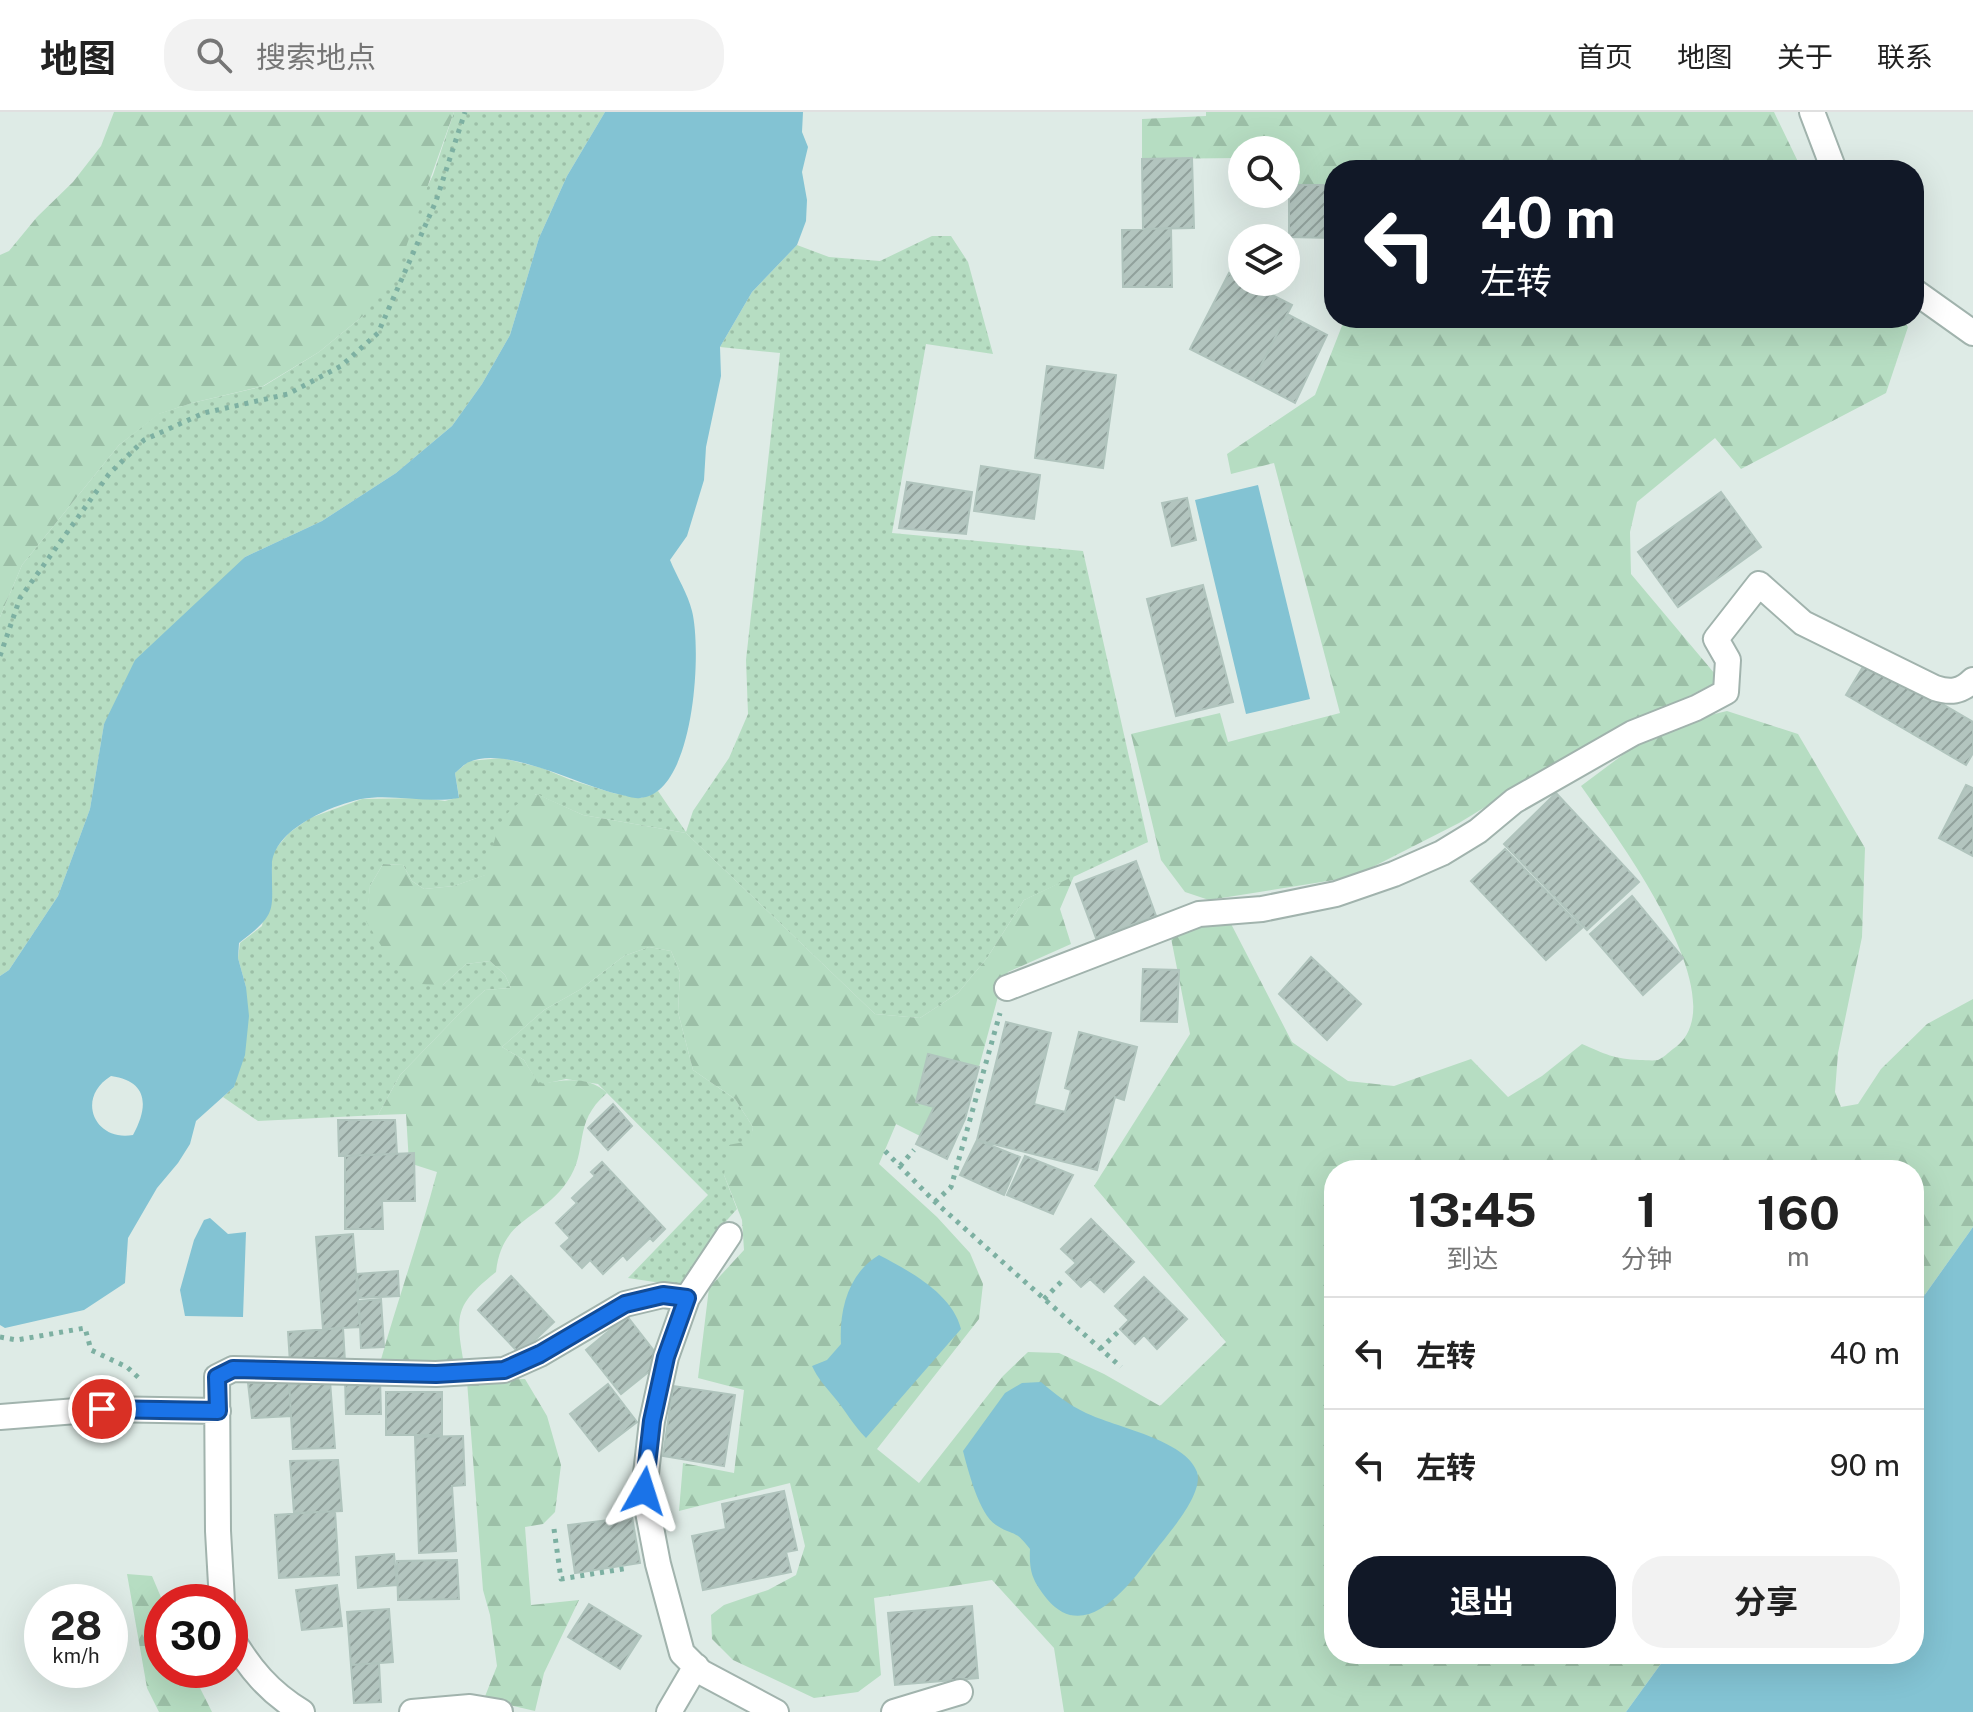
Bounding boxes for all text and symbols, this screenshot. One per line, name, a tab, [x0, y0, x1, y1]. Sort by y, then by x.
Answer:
search box	[164, 19, 724, 91]
icon: search	[192, 33, 236, 77]
text: 地图	[40, 36, 116, 81]
text: 搜索地点	[256, 39, 376, 75]
text: 首页	[1577, 40, 1633, 73]
text: 地图	[1677, 40, 1733, 73]
text: 关于	[1777, 40, 1833, 73]
text: 联系	[1877, 40, 1933, 73]
map controls	[1228, 136, 1300, 296]
button: search	[1228, 136, 1300, 208]
text: 40 m	[1480, 185, 1616, 251]
icon: left	[1348, 192, 1452, 296]
button: layers	[1228, 224, 1300, 296]
text: 左转	[1480, 260, 1552, 302]
text: 13:45	[1408, 1181, 1537, 1238]
text: 1	[1636, 1181, 1657, 1238]
text: 160	[1757, 1184, 1840, 1241]
text: m	[1787, 1241, 1810, 1272]
text: 到达	[1446, 1243, 1498, 1274]
text: 分钟	[1621, 1243, 1673, 1274]
icon: left	[1348, 1331, 1392, 1375]
text: 40 m	[1830, 1335, 1900, 1371]
text: 左转	[1416, 1337, 1476, 1373]
pin	[68, 1375, 136, 1443]
icon: arrive	[80, 1387, 124, 1431]
icon: left	[1348, 1443, 1392, 1487]
text: 90 m	[1830, 1447, 1900, 1483]
position arrow	[602, 1449, 686, 1533]
text: 左转	[1416, 1449, 1476, 1485]
button: 退出	[1348, 1556, 1616, 1648]
button: 分享	[1632, 1556, 1900, 1648]
speed limit sign: 30	[144, 1584, 248, 1688]
text: 28	[50, 1602, 102, 1649]
text: km/h	[52, 1644, 100, 1668]

